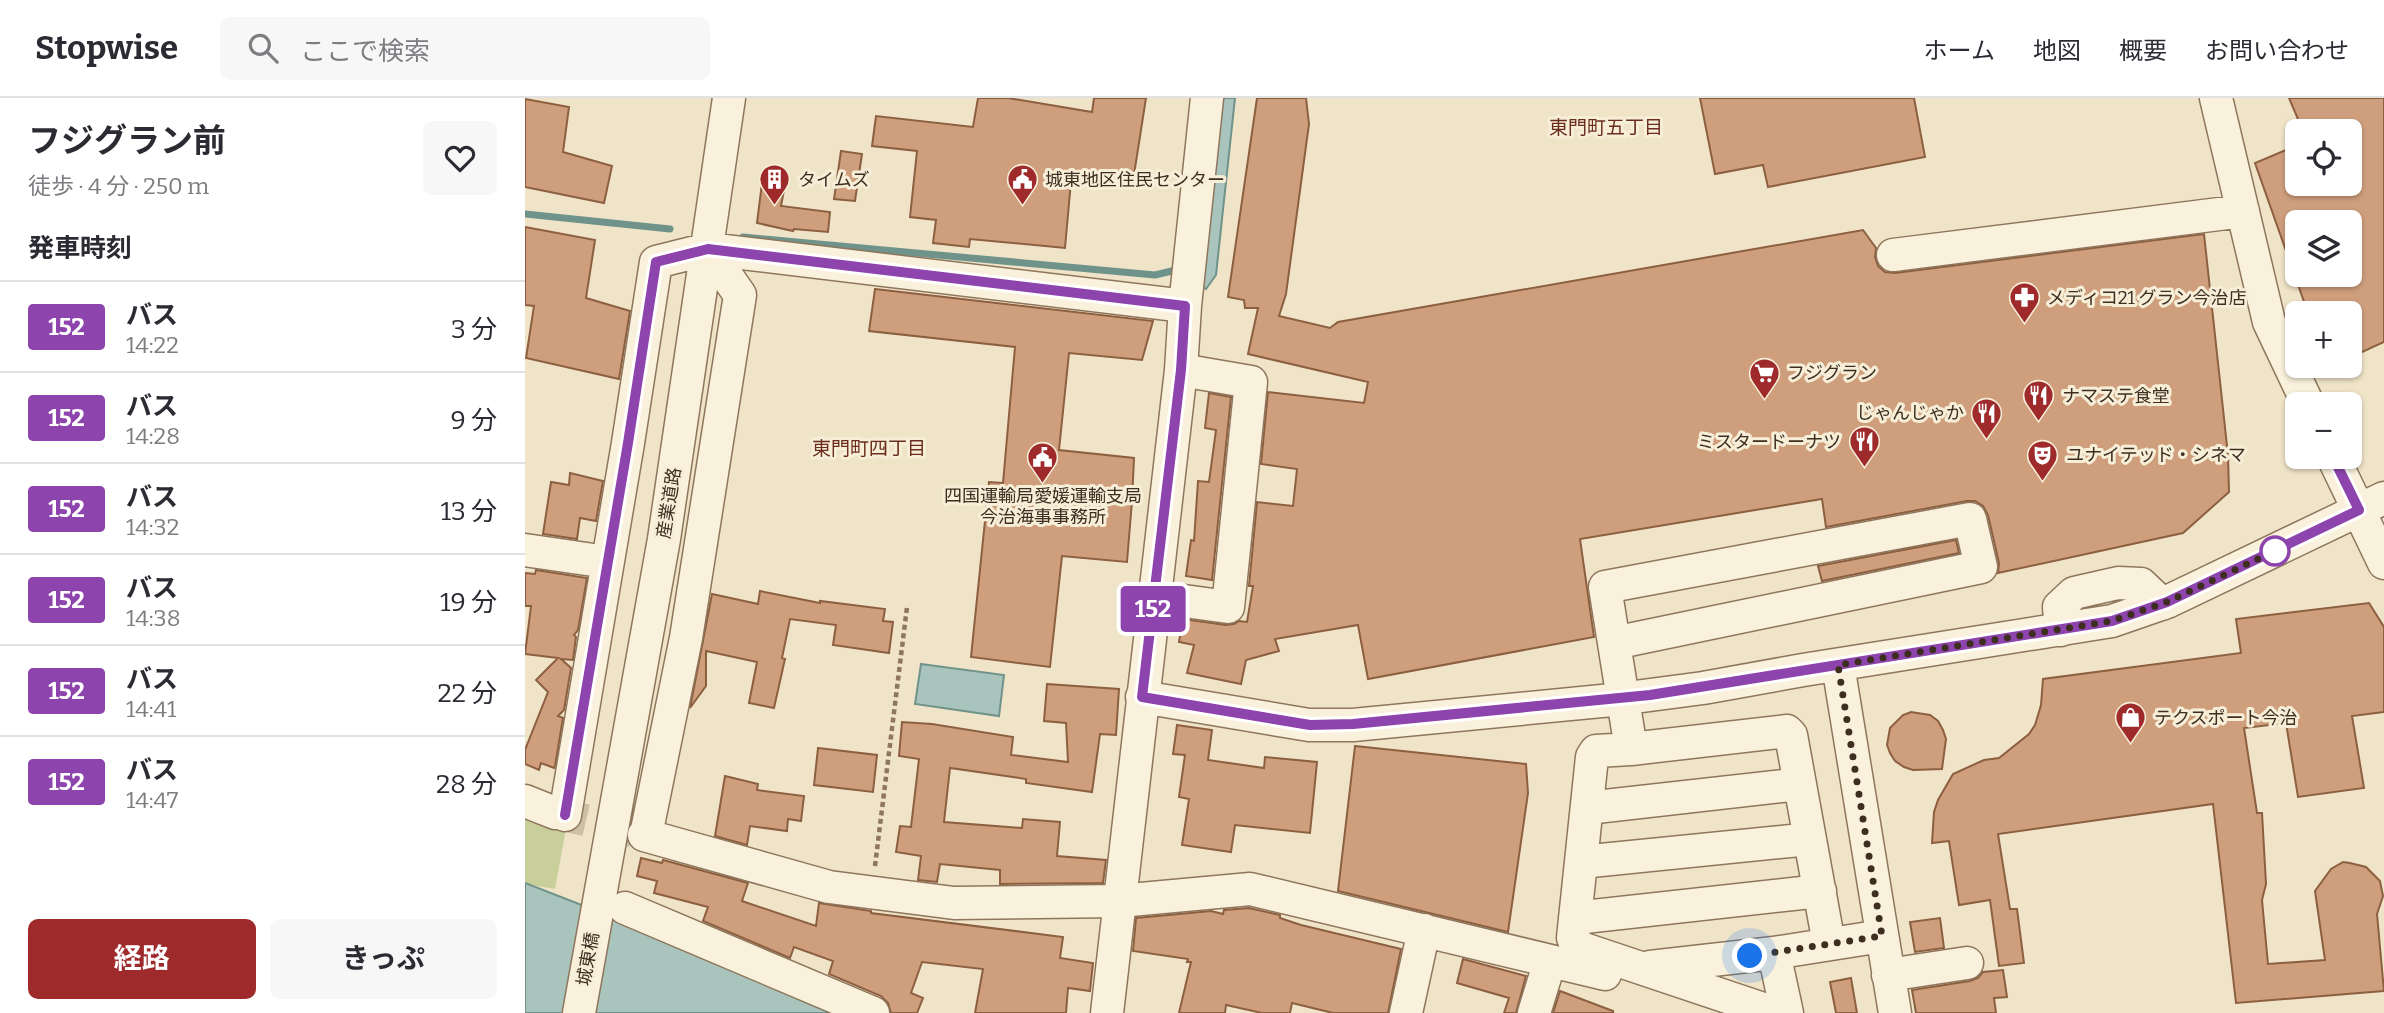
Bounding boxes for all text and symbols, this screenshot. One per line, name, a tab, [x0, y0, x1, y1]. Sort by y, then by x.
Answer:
search box	[220, 17, 710, 80]
text: Stopwise	[35, 28, 178, 68]
icon: search	[244, 29, 282, 67]
text: ここで検索	[300, 36, 430, 67]
text: ホーム	[1924, 37, 1995, 65]
text: 地図	[2033, 37, 2081, 65]
text: 概要	[2119, 37, 2167, 65]
text: お問い合わせ	[2205, 37, 2349, 65]
district label: 東門町五丁目	[1549, 116, 1663, 139]
map controls	[2285, 119, 2362, 469]
button: locate	[2285, 119, 2362, 196]
text: フジグラン前	[28, 121, 226, 161]
button: heart	[423, 121, 497, 195]
building icon: タイムズ	[758, 163, 792, 207]
public building icon: 城東地区住民センター	[1005, 163, 1039, 207]
place label: タイムズ	[798, 169, 870, 191]
place label: 城東地区住民センター	[1045, 169, 1225, 191]
text: 徒歩 · 4 分 · 250 m	[28, 172, 209, 200]
button: layers	[2285, 210, 2362, 287]
text: 発車時刻	[28, 233, 132, 264]
pharmacy icon: メディコ21 グラン今治店	[2007, 281, 2041, 325]
place label: メディコ21 グラン今治店	[2047, 287, 2246, 309]
text: バス	[126, 300, 178, 331]
button: +	[2285, 301, 2362, 378]
text: 152	[48, 313, 85, 341]
text: 3 分	[451, 314, 497, 345]
text: 14:22	[126, 331, 179, 359]
supermarket icon: フジグラン	[1747, 356, 1781, 400]
place label: フジグラン	[1787, 362, 1877, 384]
restaurant icon: ナマステ食堂	[2022, 379, 2056, 423]
place label: ナマステ食堂	[2062, 385, 2170, 407]
text: バス	[126, 391, 178, 422]
button: −	[2285, 392, 2362, 469]
restaurant icon: じゃんじゃか	[1970, 396, 2004, 440]
place label: じゃんじゃか	[1856, 402, 1964, 424]
text: 152	[48, 404, 85, 432]
text: 9 分	[451, 405, 497, 436]
text: 14:28	[126, 422, 180, 450]
restaurant icon: ミスタードーナツ	[1847, 425, 1881, 469]
place label: ミスタードーナツ	[1697, 431, 1841, 453]
district label: 東門町四丁目	[812, 437, 926, 460]
theatre icon: ユナイテッド・シネマ	[2026, 438, 2060, 482]
public building icon: 四国運輸局愛媛運輸支局 今治海事事務所	[1026, 441, 1060, 485]
place label: ユナイテッド・シネマ	[2066, 444, 2246, 466]
street label: 産業道路	[653, 466, 685, 540]
text: バス	[126, 482, 178, 513]
place label: 四国運輸局愛媛運輸支局 今治海事事務所	[944, 485, 1142, 528]
text: 152	[48, 495, 85, 523]
text: 13 分	[440, 496, 497, 527]
text: 14:32	[126, 513, 179, 541]
unlabelled marker	[2260, 536, 2290, 566]
text: バス	[126, 573, 178, 604]
text: 152	[48, 586, 85, 614]
line badge: 152	[1113, 586, 1193, 632]
text: 19 分	[440, 587, 497, 618]
text: 152	[1135, 595, 1171, 623]
text: 14:38	[126, 604, 181, 632]
text: バス	[126, 664, 178, 695]
text: 152	[48, 677, 85, 705]
text: 22 分	[438, 678, 497, 709]
text: 14:41	[126, 695, 176, 723]
shop icon: テクスポート今治	[2114, 701, 2148, 745]
place label: テクスポート今治	[2154, 707, 2297, 729]
text: バス	[126, 755, 178, 786]
text: 152	[48, 768, 85, 796]
text: 28 分	[436, 769, 497, 800]
text: 14:47	[126, 786, 178, 814]
button: 経路	[28, 919, 256, 999]
button: きっぷ	[270, 919, 497, 999]
street label: 城東橋	[572, 931, 604, 987]
your location	[1732, 938, 1767, 973]

